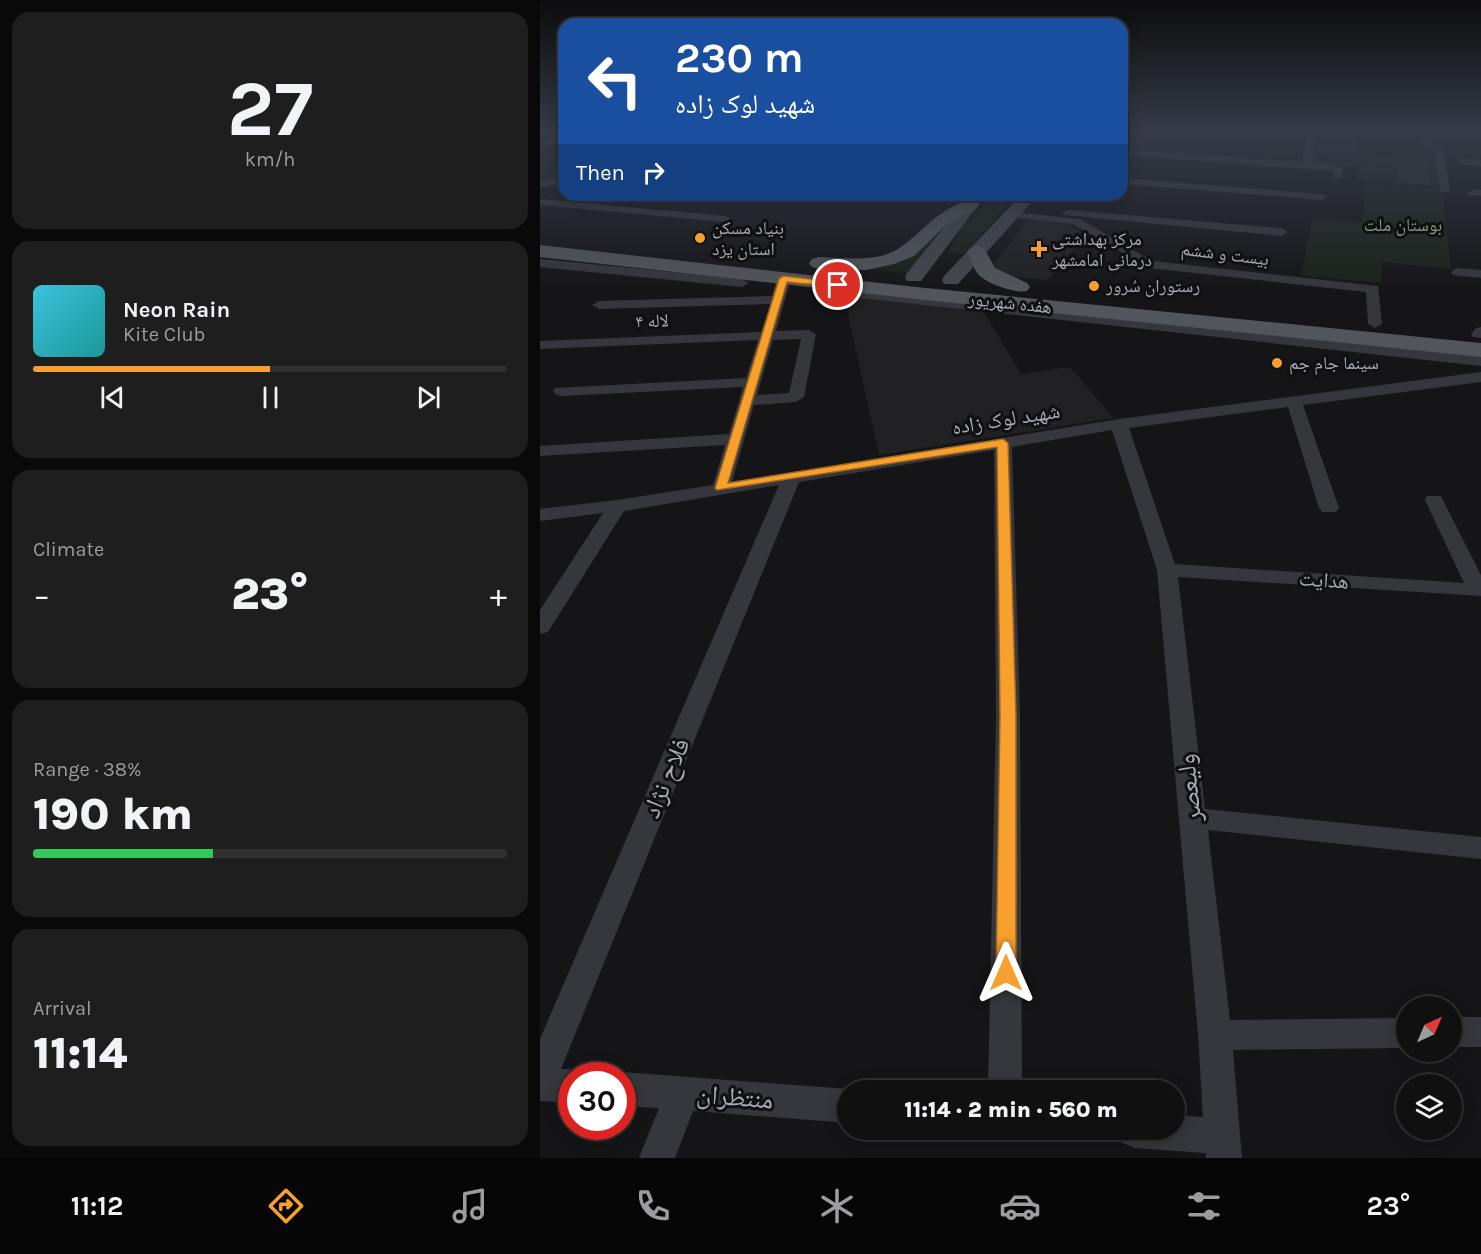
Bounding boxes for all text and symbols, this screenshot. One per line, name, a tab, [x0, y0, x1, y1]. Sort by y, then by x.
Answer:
text: 230 m	[675, 33, 804, 83]
icon: left	[576, 42, 654, 120]
text: 27	[227, 63, 313, 155]
text: شهید لوک زاده	[675, 88, 815, 120]
text: km/h	[245, 148, 295, 171]
icon: right	[637, 156, 670, 189]
text: Then	[576, 160, 625, 186]
park label: بوستان ملت	[1364, 214, 1442, 236]
place label: بنیاد مسکن استان یزد	[712, 217, 784, 260]
place label: مرکز بهداشتی درمانی امامشهر	[1051, 228, 1152, 271]
marker: بنیاد مسکن استان یزد	[693, 231, 707, 245]
street label: بیست و ششم	[1180, 238, 1270, 271]
marker: مرکز بهداشتی درمانی امامشهر	[1030, 240, 1048, 258]
pin	[812, 259, 863, 310]
icon: arrive	[821, 268, 854, 301]
place label: رستوران سُرور	[1105, 275, 1200, 297]
marker: رستوران سُرور	[1087, 279, 1101, 293]
street label: هفده شهریور	[966, 288, 1053, 318]
text: Neon Rain	[123, 297, 230, 323]
street label: لاله ۴	[635, 309, 669, 333]
text: Kite Club	[123, 323, 205, 346]
place label: سینما جام جم	[1289, 352, 1379, 375]
marker: سینما جام جم	[1270, 356, 1284, 370]
icon: previous	[96, 381, 129, 414]
icon: pause	[254, 381, 287, 414]
icon: next	[412, 381, 445, 414]
street label: شهید لوک زاده	[950, 399, 1062, 439]
text: Climate	[33, 538, 104, 561]
street label: هدایت	[1298, 566, 1350, 594]
text: 23°	[231, 568, 309, 620]
text: −	[33, 576, 50, 614]
text: +	[490, 576, 507, 614]
street label: فلاح نژاد	[635, 733, 697, 823]
street label: ولیعصر	[1170, 752, 1208, 825]
text: Range · 38%	[33, 758, 142, 781]
text: 190 km	[33, 788, 193, 840]
position arrow	[974, 941, 1038, 1005]
north arrow	[1396, 996, 1462, 1062]
map controls	[1396, 996, 1462, 1140]
text: Arrival	[33, 997, 92, 1020]
text: 11:14	[33, 1027, 127, 1079]
speed limit sign: 30	[558, 1062, 636, 1140]
button: layers	[1396, 1074, 1462, 1140]
street label: منتظران	[695, 1078, 775, 1116]
text: 11:14 · 2 min · 560 m	[904, 1097, 1118, 1123]
icon: directions	[265, 1185, 307, 1227]
icon: music	[449, 1185, 491, 1227]
icon: phone	[632, 1185, 674, 1227]
icon: climate	[816, 1185, 858, 1227]
icon: car	[999, 1185, 1041, 1227]
icon: filters	[1183, 1185, 1225, 1227]
text: 11:12	[71, 1190, 123, 1222]
text: 23°	[1367, 1190, 1410, 1222]

